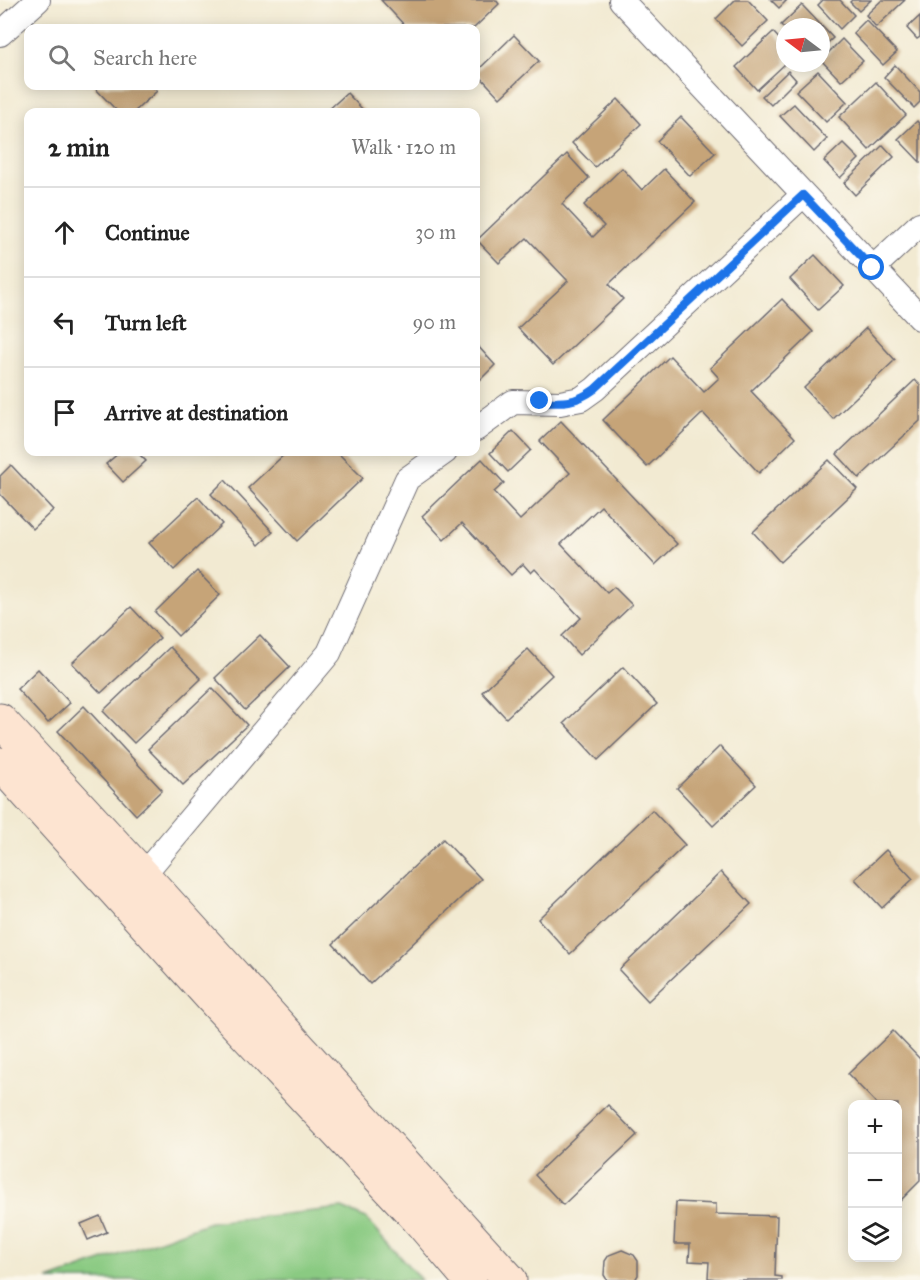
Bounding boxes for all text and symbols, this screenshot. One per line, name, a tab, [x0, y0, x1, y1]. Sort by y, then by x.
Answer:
north arrow	[776, 18, 830, 72]
search box	[24, 24, 480, 90]
icon: search	[45, 41, 78, 74]
text: Search here	[93, 44, 197, 71]
text: 2 min	[48, 131, 109, 163]
text: Walk · 120 m	[351, 135, 456, 159]
icon: ahead	[48, 216, 81, 249]
text: Continue	[105, 219, 190, 246]
text: 30 m	[415, 220, 456, 244]
route start	[858, 254, 884, 280]
icon: left	[48, 306, 81, 339]
text: Turn left	[105, 309, 187, 336]
text: 90 m	[413, 310, 456, 334]
route end	[526, 387, 552, 413]
icon: arrive	[48, 396, 81, 429]
text: Arrive at destination	[105, 399, 288, 426]
map controls	[848, 1100, 902, 1262]
button: +	[848, 1100, 902, 1154]
button: −	[848, 1154, 902, 1208]
button: layers	[848, 1208, 902, 1262]

